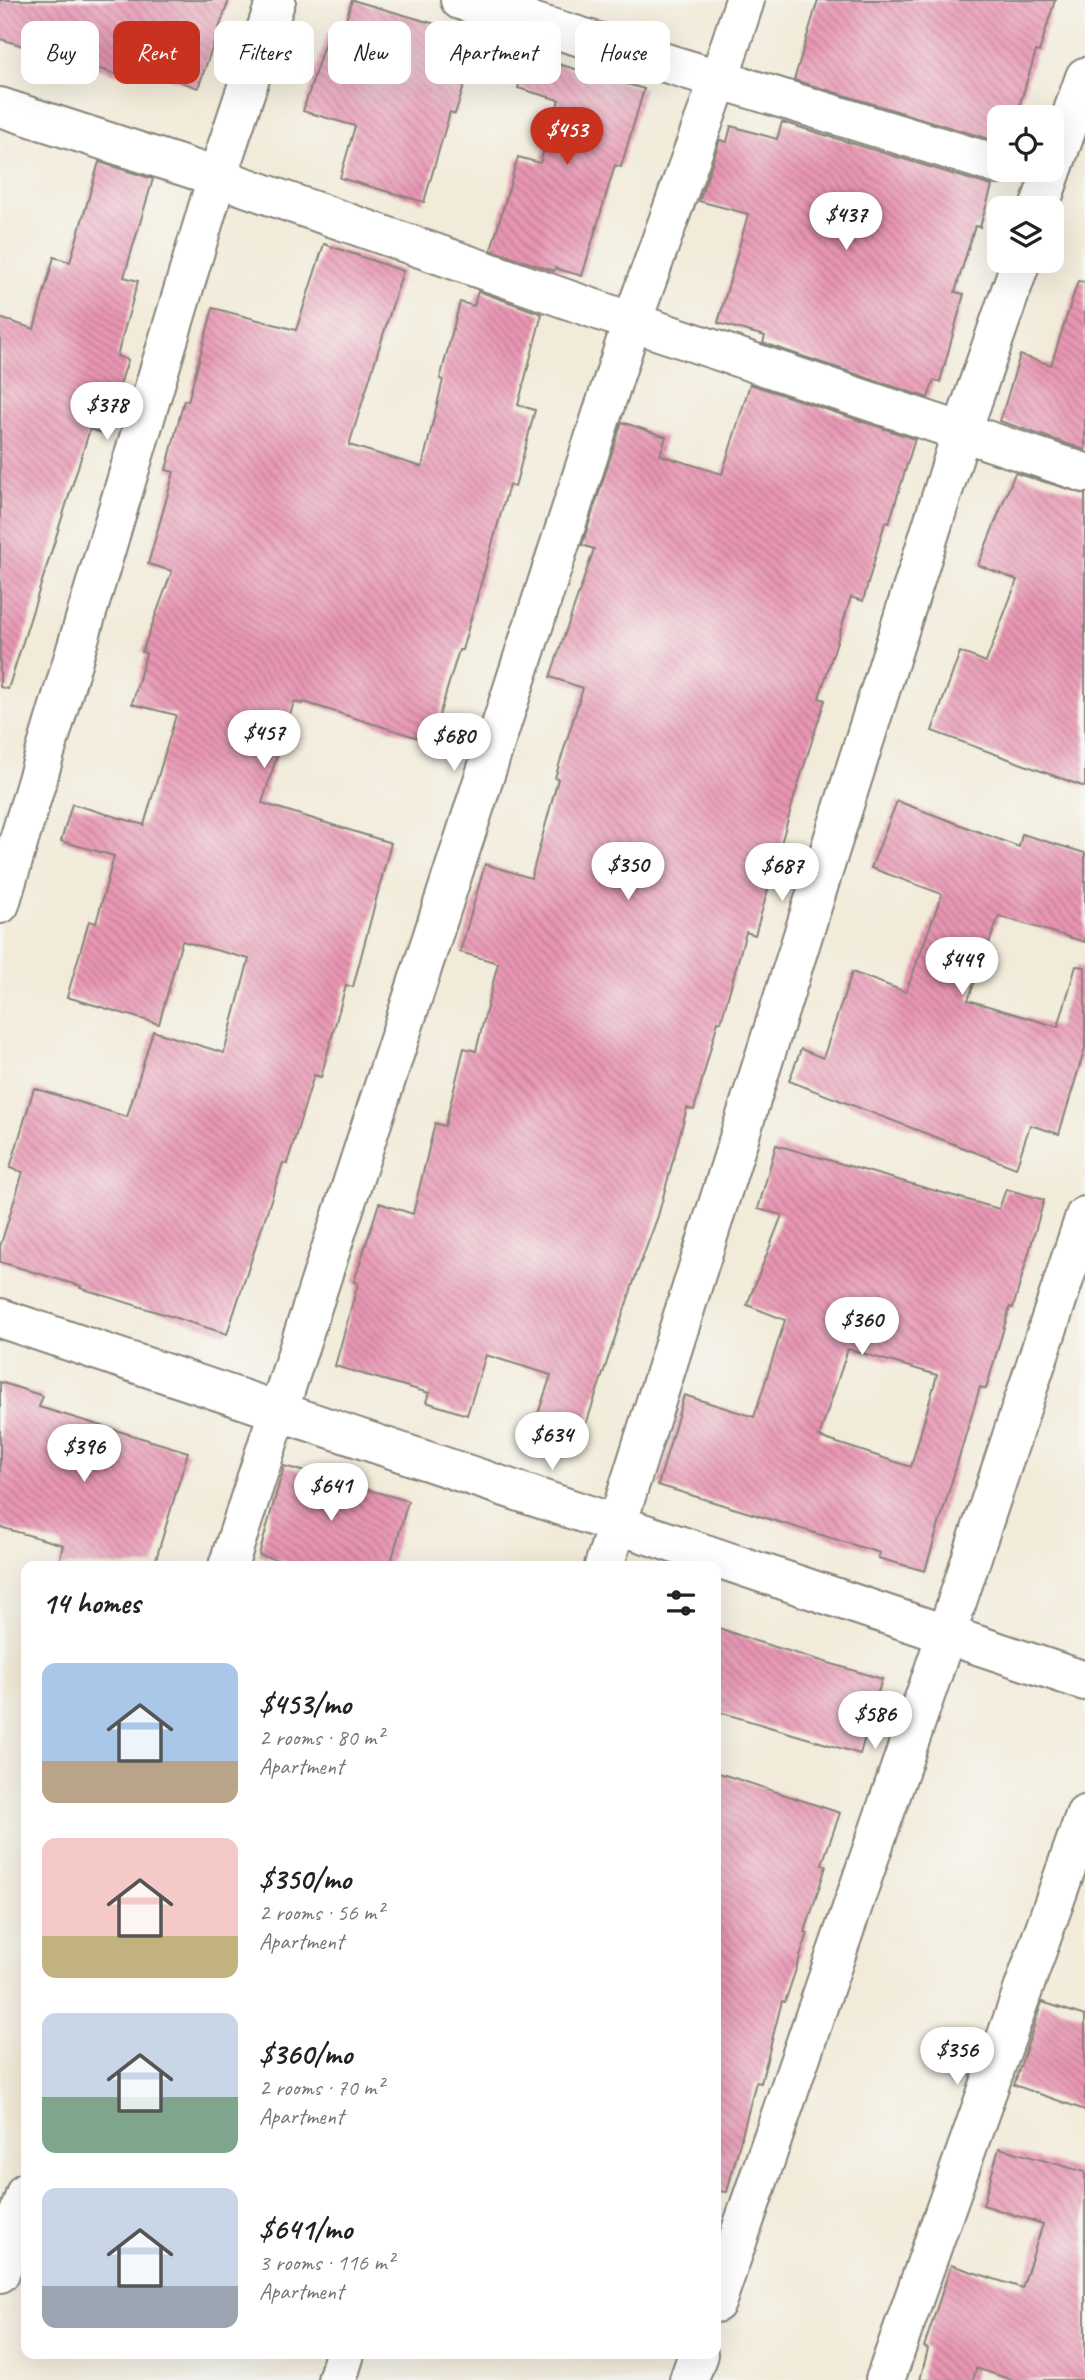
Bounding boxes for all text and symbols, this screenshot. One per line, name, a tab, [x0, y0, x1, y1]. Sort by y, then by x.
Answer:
chip: Buy	[21, 21, 99, 84]
chip: Rent	[113, 21, 200, 84]
chip: Filters	[214, 21, 314, 84]
chip: New	[328, 21, 411, 84]
chip: Apartment	[425, 21, 561, 84]
chip: House	[575, 21, 670, 84]
map controls	[987, 105, 1064, 273]
button: locate	[987, 105, 1064, 182]
pin: $453	[526, 108, 608, 167]
text: $453	[546, 115, 588, 144]
pin: $437	[805, 192, 887, 252]
button: layers	[987, 196, 1064, 273]
text: $437	[825, 200, 867, 229]
pin: $378	[66, 382, 148, 442]
text: $378	[86, 390, 128, 419]
pin: $457	[223, 710, 305, 770]
pin: $680	[413, 714, 495, 773]
text: $457	[244, 718, 284, 747]
text: $680	[433, 721, 475, 750]
pin: $350	[587, 842, 669, 902]
pin: $687	[741, 844, 823, 903]
text: $350	[607, 850, 649, 879]
text: $687	[761, 851, 803, 880]
pin: $449	[921, 937, 1003, 997]
text: $449	[941, 945, 983, 974]
pin: $360	[821, 1298, 903, 1357]
text: $360	[841, 1305, 883, 1334]
pin: $634	[511, 1412, 593, 1472]
text: $634	[531, 1420, 573, 1449]
pin: $396	[43, 1424, 125, 1484]
text: $396	[63, 1432, 105, 1461]
pin: $641	[290, 1464, 372, 1523]
text: $641	[310, 1471, 352, 1500]
text: 14 homes	[42, 1584, 140, 1622]
icon: filters	[662, 1584, 700, 1622]
text: $453/mo	[259, 1685, 351, 1723]
icon: home	[98, 1691, 182, 1775]
pin: $586	[834, 1692, 916, 1751]
text: $586	[854, 1699, 896, 1728]
text: 2 rooms · 80 m²	[259, 1723, 383, 1752]
text: Apartment	[259, 1752, 344, 1781]
text: $350/mo	[259, 1860, 351, 1898]
icon: home	[98, 1866, 182, 1950]
text: 2 rooms · 56 m²	[259, 1898, 383, 1927]
text: Apartment	[259, 1927, 344, 1956]
pin: $356	[916, 2028, 998, 2087]
text: $360/mo	[259, 2035, 352, 2073]
text: $356	[936, 2035, 978, 2064]
icon: home	[98, 2041, 182, 2125]
text: 2 rooms · 70 m²	[259, 2073, 383, 2102]
text: Apartment	[259, 2102, 344, 2131]
text: $641/mo	[259, 2210, 352, 2248]
icon: home	[98, 2216, 182, 2300]
text: 3 rooms · 116 m²	[259, 2248, 394, 2277]
text: Apartment	[259, 2277, 344, 2306]

